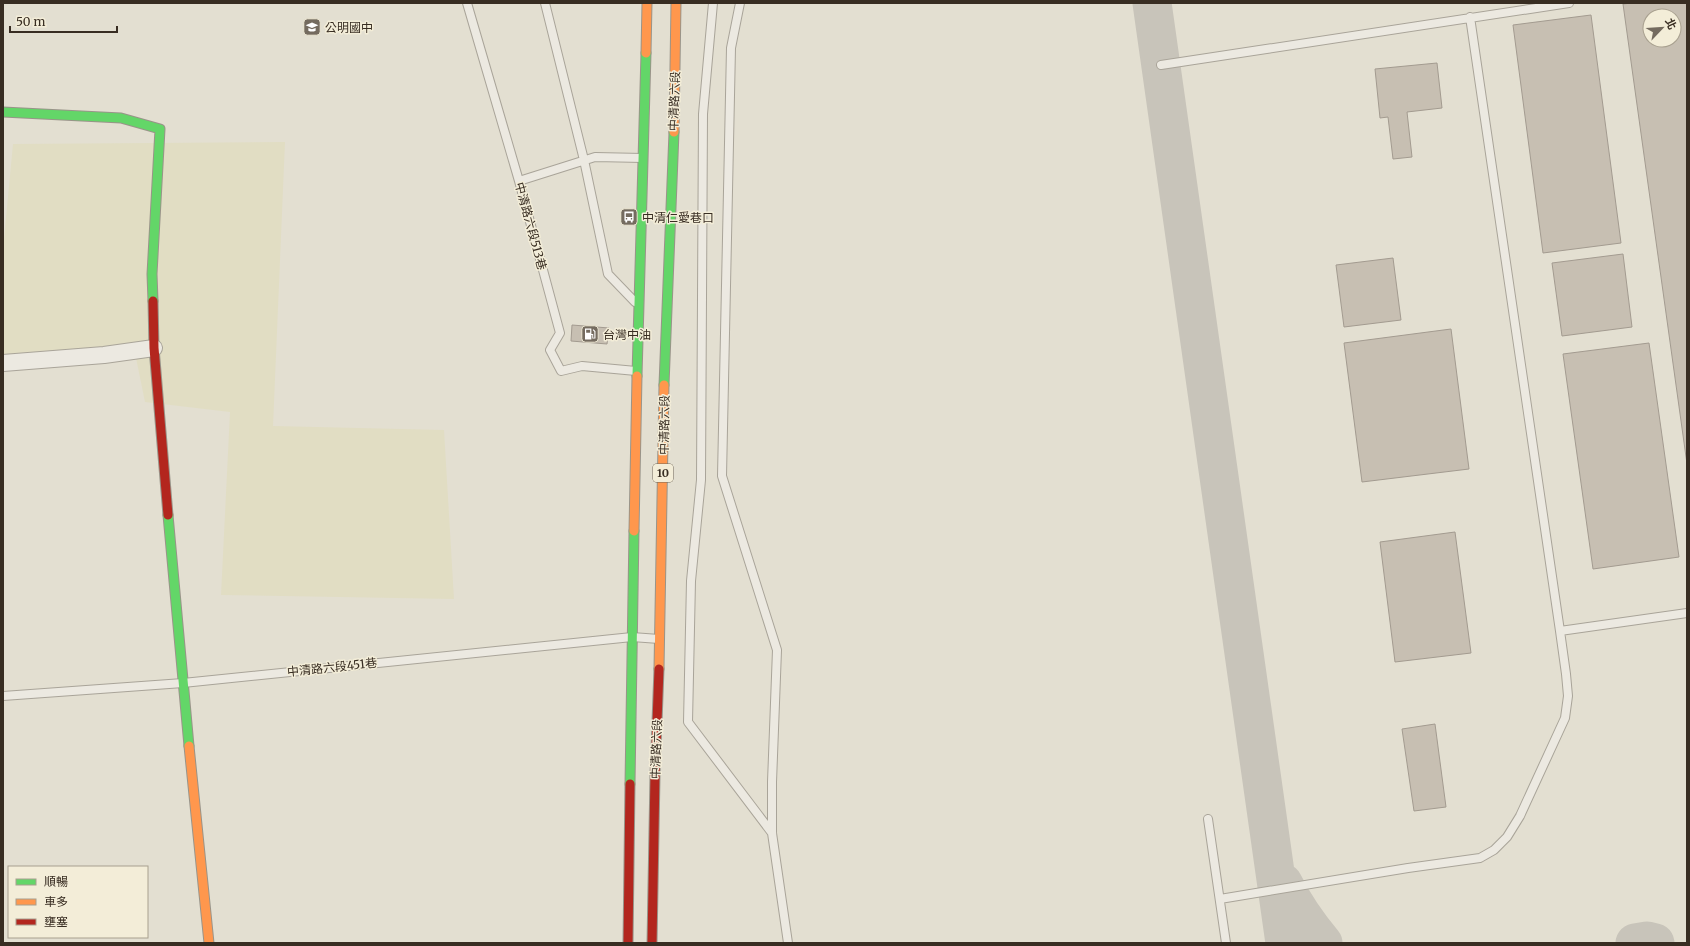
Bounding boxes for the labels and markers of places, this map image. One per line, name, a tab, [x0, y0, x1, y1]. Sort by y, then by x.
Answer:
school or university icon: 公明國中	[302, 17, 322, 37]
place label: 公明國中	[325, 20, 373, 35]
bus stop icon: 中清仁愛巷口	[619, 207, 639, 227]
place label: 中清仁愛巷口	[642, 210, 714, 225]
fuel station icon: 台灣中油	[580, 324, 600, 344]
place label: 台灣中油	[603, 327, 651, 342]

